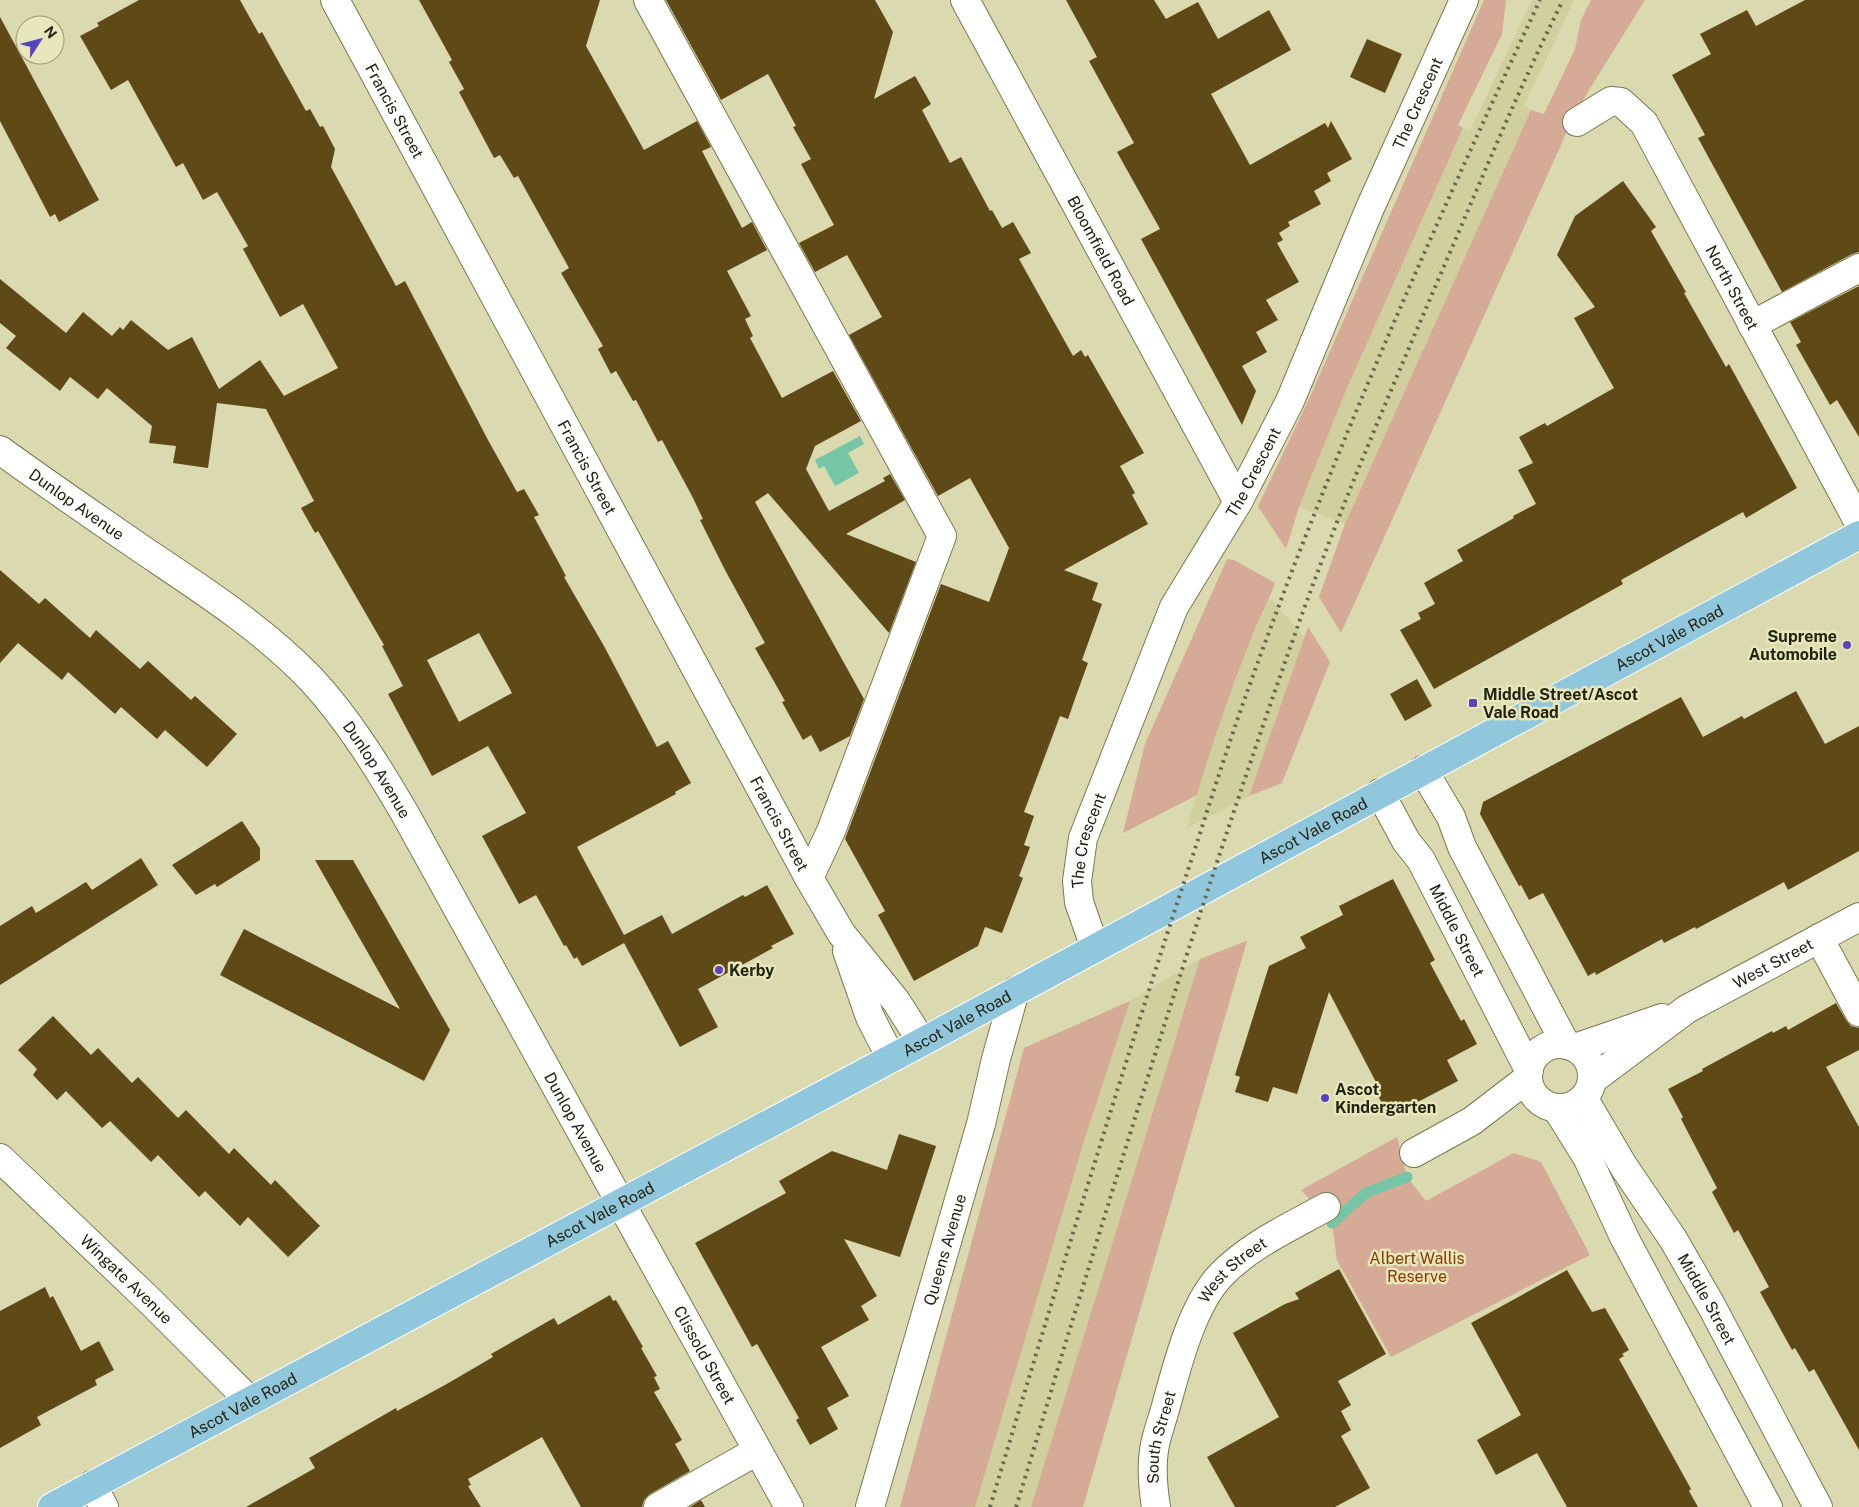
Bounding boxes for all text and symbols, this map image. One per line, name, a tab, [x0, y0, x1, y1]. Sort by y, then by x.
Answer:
north arrow	[15, 15, 65, 65]
text: N	[41, 23, 60, 41]
street label: The Crescent	[1389, 54, 1447, 152]
street label: Francis Street	[361, 60, 428, 162]
street label: Bloomfield Road	[1063, 192, 1138, 309]
street label: North Street	[1702, 242, 1762, 333]
street label: Francis Street	[554, 417, 620, 518]
street label: The Crescent	[1222, 424, 1285, 521]
street label: Dunlop Avenue	[25, 465, 128, 544]
street label: Ascot Vale Road	[1612, 601, 1727, 675]
place label: Supreme Automobile	[1749, 627, 1837, 664]
marker: Supreme Automobile	[1841, 639, 1853, 651]
place label: Middle Street/Ascot Vale Road	[1483, 685, 1639, 722]
marker: Middle Street/Ascot Vale Road	[1467, 697, 1479, 709]
street label: Dunlop Avenue	[339, 717, 415, 822]
street label: Francis Street	[746, 773, 812, 875]
street label: The Crescent	[1068, 790, 1110, 889]
street label: Ascot Vale Road	[1256, 794, 1371, 868]
street label: Middle Street	[1425, 881, 1488, 980]
street label: West Street	[1730, 934, 1817, 993]
place label: Kerby	[729, 961, 774, 980]
marker: Kerby	[713, 964, 725, 976]
street label: Ascot Vale Road	[899, 987, 1015, 1061]
street label: Dunlop Avenue	[540, 1069, 611, 1176]
place label: Ascot Kindergarten	[1335, 1080, 1436, 1117]
marker: Ascot Kindergarten	[1319, 1092, 1331, 1104]
street label: Ascot Vale Road	[542, 1178, 658, 1251]
street label: Queens Avenue	[920, 1192, 970, 1308]
street label: Wingate Avenue	[76, 1231, 176, 1328]
street label: West Street	[1195, 1233, 1270, 1306]
park label: Albert Wallis Reserve	[1369, 1249, 1465, 1286]
street label: Middle Street	[1673, 1250, 1739, 1348]
street label: Clissold Street	[669, 1303, 739, 1408]
street label: Ascot Vale Road	[185, 1369, 300, 1442]
street label: South Street	[1143, 1389, 1180, 1484]

